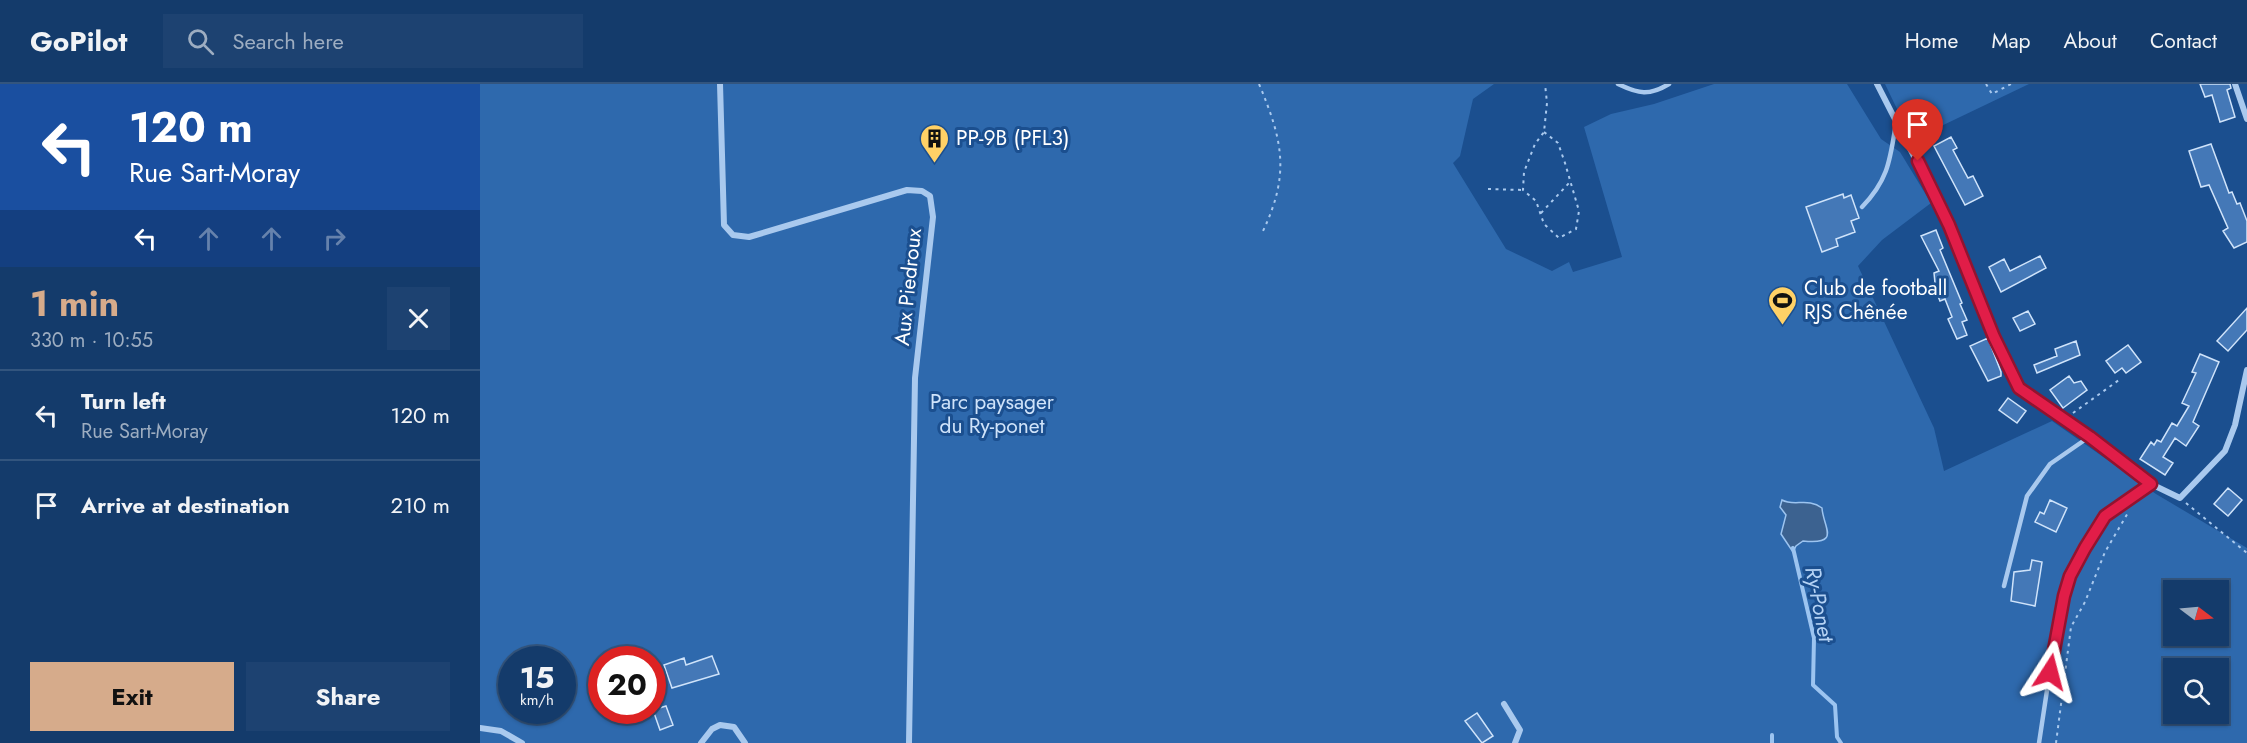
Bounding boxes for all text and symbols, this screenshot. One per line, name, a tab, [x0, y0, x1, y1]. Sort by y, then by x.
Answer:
search box	[163, 14, 583, 68]
text: GoPilot	[30, 21, 127, 62]
icon: search	[184, 25, 217, 58]
text: Search here	[232, 25, 344, 57]
text: Home	[1905, 26, 1958, 56]
text: Map	[1991, 26, 2031, 56]
text: About	[2064, 26, 2117, 56]
text: Contact	[2150, 26, 2217, 56]
text: 120 m	[129, 97, 253, 158]
pin	[1892, 99, 1943, 161]
icon: left	[30, 108, 108, 186]
icon: arrive	[1901, 108, 1934, 141]
building icon: PP-9B (PFL3)	[919, 122, 951, 164]
place label: PP-9B (PFL3)	[956, 123, 1069, 153]
text: Rue Sart-Moray	[129, 153, 300, 192]
icon: left	[129, 222, 162, 255]
icon: ahead	[192, 222, 225, 255]
icon: ahead	[255, 222, 288, 255]
icon: right	[318, 222, 351, 255]
street label: Aux Piedroux	[887, 227, 929, 347]
place label: Club de football RJS Chênée	[1804, 273, 1947, 327]
text: 1 min	[30, 277, 119, 329]
sports icon: Club de football RJS Chênée	[1767, 284, 1799, 326]
button: close	[387, 287, 450, 350]
text: 330 m · 10:55	[30, 326, 153, 355]
text: Turn left	[81, 385, 166, 417]
park label: Parc paysager du Ry-ponet	[930, 387, 1055, 441]
icon: left	[30, 399, 63, 432]
text: 120 m	[391, 399, 450, 431]
text: Rue Sart-Moray	[81, 417, 208, 446]
icon: arrive	[30, 489, 63, 522]
text: Arrive at destination	[81, 489, 290, 521]
text: 210 m	[391, 489, 450, 521]
water label: Ry-Ponet	[1797, 564, 1843, 646]
north arrow	[2163, 580, 2229, 646]
map controls	[2163, 580, 2229, 724]
position arrow	[2018, 640, 2082, 704]
speed limit sign: 20	[588, 646, 666, 724]
text: 15	[520, 656, 554, 699]
button: search	[2163, 658, 2229, 724]
button: Exit	[30, 662, 234, 731]
button: Share	[246, 662, 450, 731]
text: km/h	[520, 689, 554, 711]

